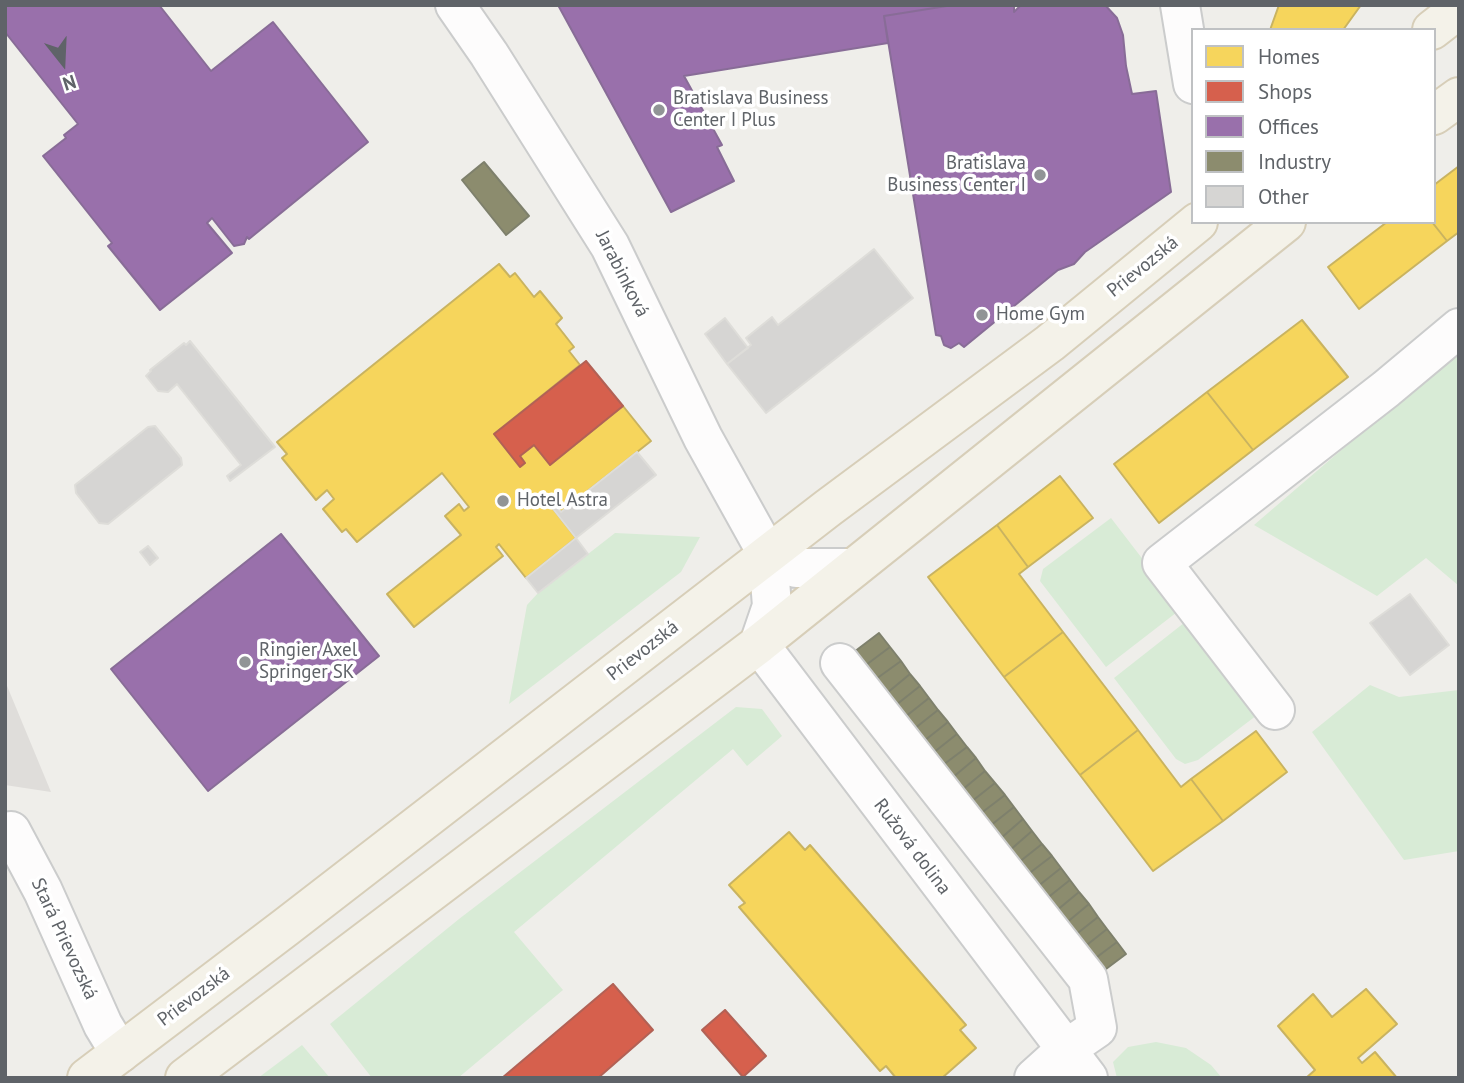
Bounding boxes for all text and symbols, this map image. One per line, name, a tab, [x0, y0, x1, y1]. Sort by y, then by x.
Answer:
north arrow	[28, 28, 98, 98]
legend	[1191, 28, 1436, 224]
text: Homes	[1258, 43, 1320, 70]
text: N	[60, 70, 79, 96]
text: Shops	[1258, 78, 1312, 105]
place label: Bratislava Business Center I Plus	[673, 88, 829, 132]
marker: Bratislava Business Center I Plus	[651, 102, 667, 118]
text: Offices	[1258, 113, 1319, 140]
text: Industry	[1258, 148, 1331, 175]
place label: Bratislava Business Center I	[887, 153, 1026, 197]
marker: Bratislava Business Center I	[1032, 167, 1048, 183]
text: Other	[1258, 183, 1309, 210]
street label: Jarabinková	[591, 227, 653, 321]
street label: Prievozská	[1103, 232, 1183, 302]
place label: Home Gym	[996, 304, 1085, 326]
marker: Home Gym	[974, 307, 990, 323]
place label: Hotel Astra	[517, 490, 608, 512]
marker: Hotel Astra	[495, 493, 511, 509]
street label: Prievozská	[603, 616, 683, 686]
place label: Ringier Axel Springer SK	[259, 640, 357, 684]
marker: Ringier Axel Springer SK	[237, 654, 253, 670]
street label: Ružová dolina	[869, 795, 955, 899]
street label: Stará Prievozská	[26, 875, 102, 1003]
street label: Prievozská	[153, 962, 235, 1032]

